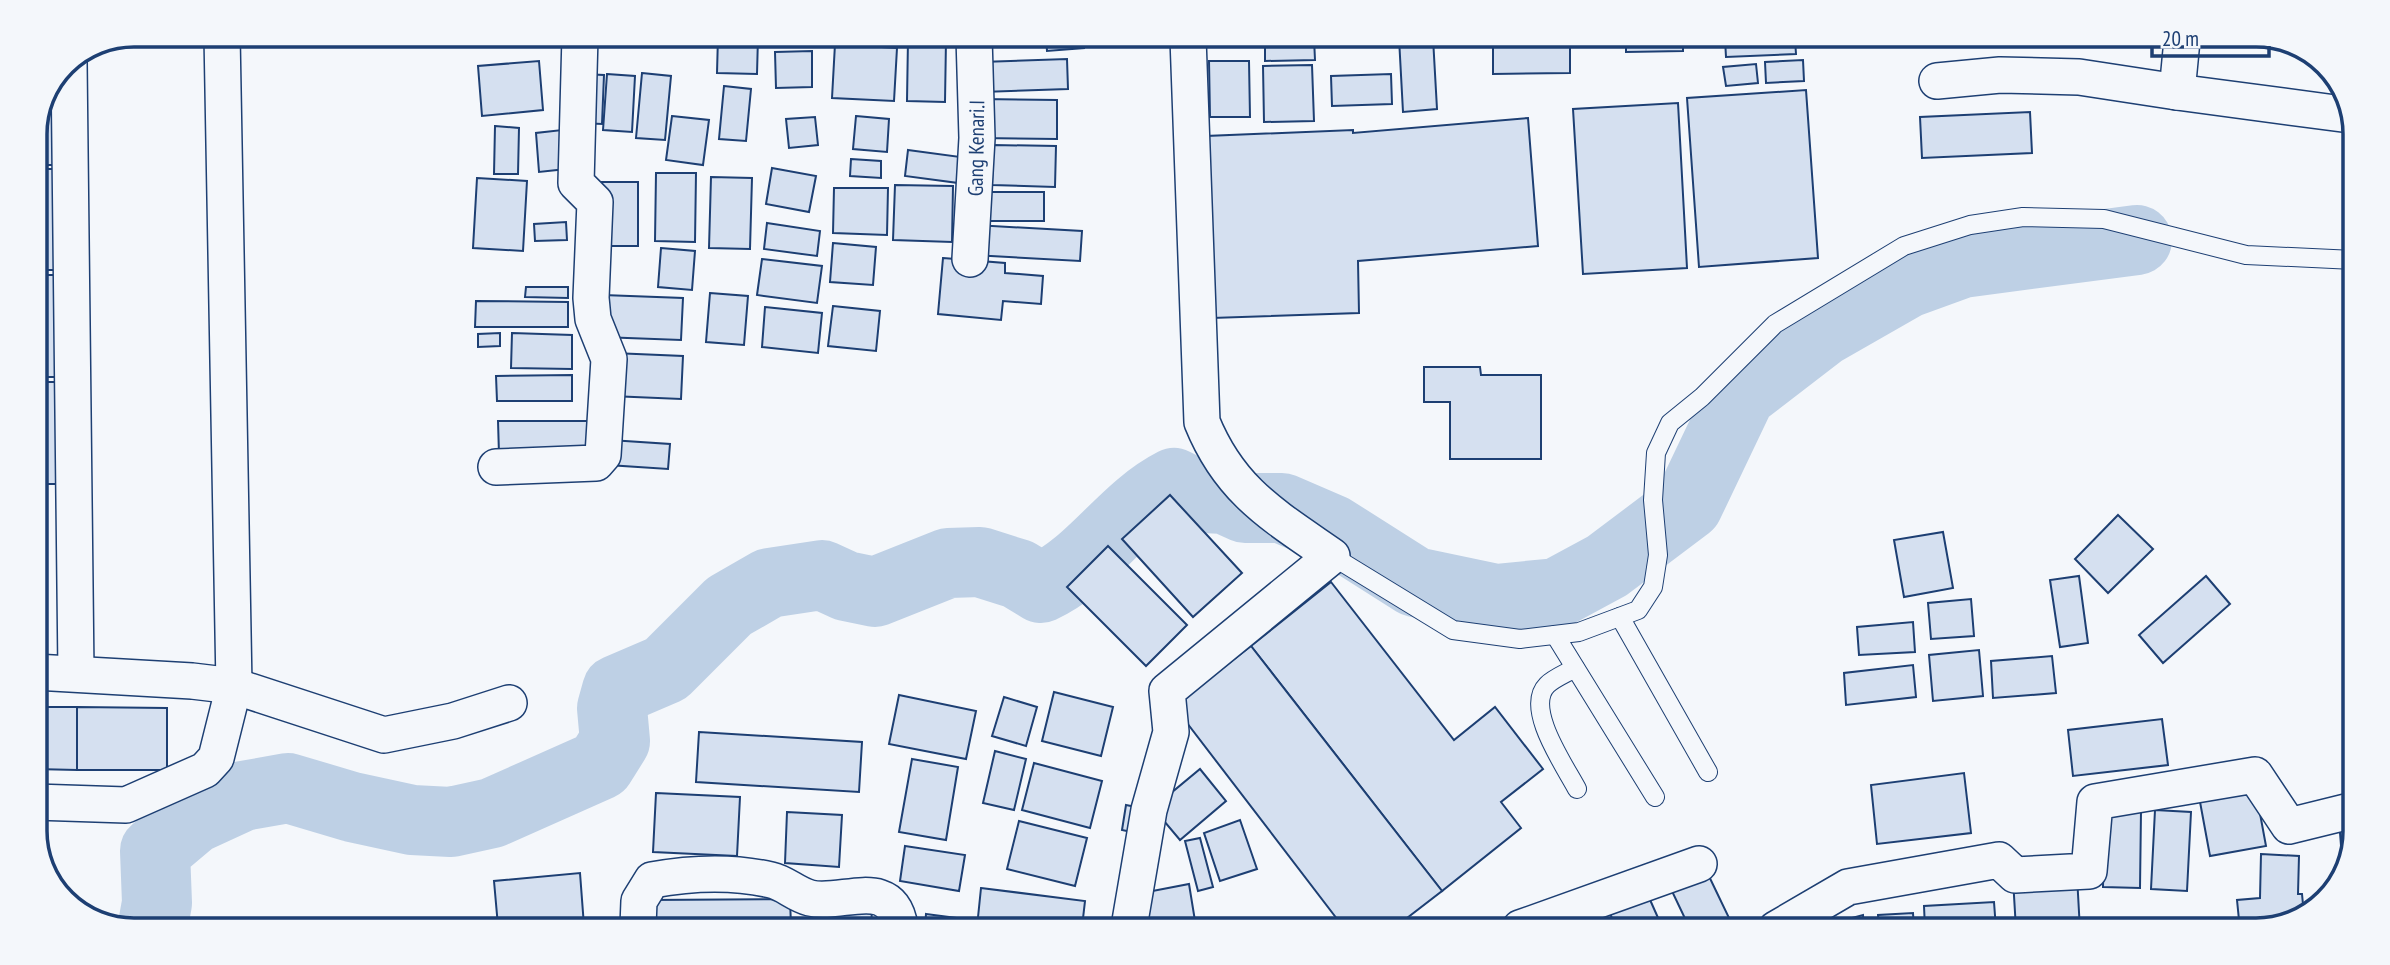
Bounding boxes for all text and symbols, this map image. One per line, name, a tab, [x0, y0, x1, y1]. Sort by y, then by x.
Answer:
scale bar	[2152, 14, 2269, 58]
text: 20 m	[2162, 25, 2199, 52]
street label: Gang Kenari.I	[962, 100, 990, 196]

